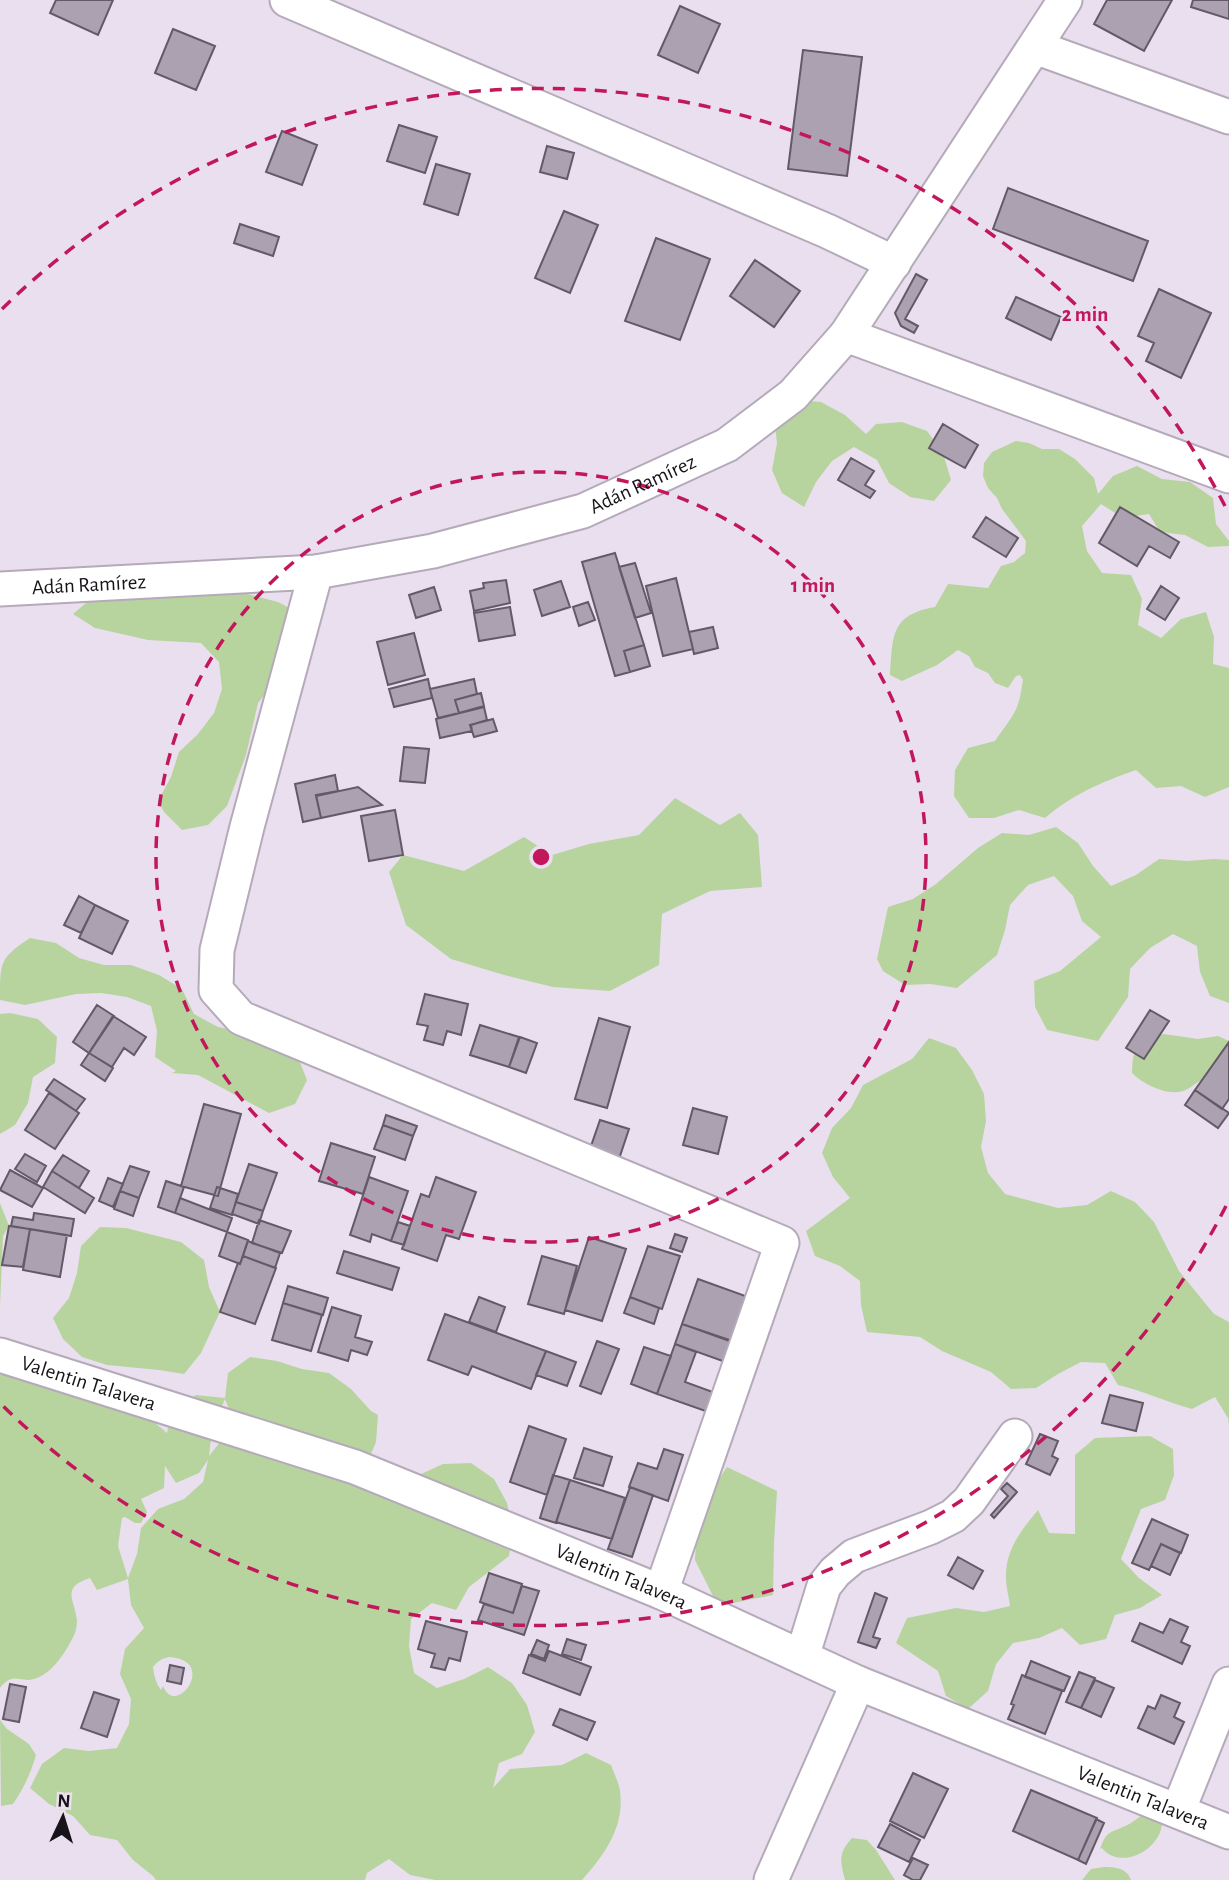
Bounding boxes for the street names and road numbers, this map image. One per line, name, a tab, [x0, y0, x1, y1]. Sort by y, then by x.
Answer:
street label: Adán Ramírez	[586, 451, 699, 518]
street label: Adán Ramírez	[31, 571, 146, 598]
street label: Valentin Talavera	[19, 1352, 159, 1415]
street label: Valentin Talavera	[552, 1540, 690, 1614]
street label: Valentin Talavera	[1074, 1762, 1212, 1834]

